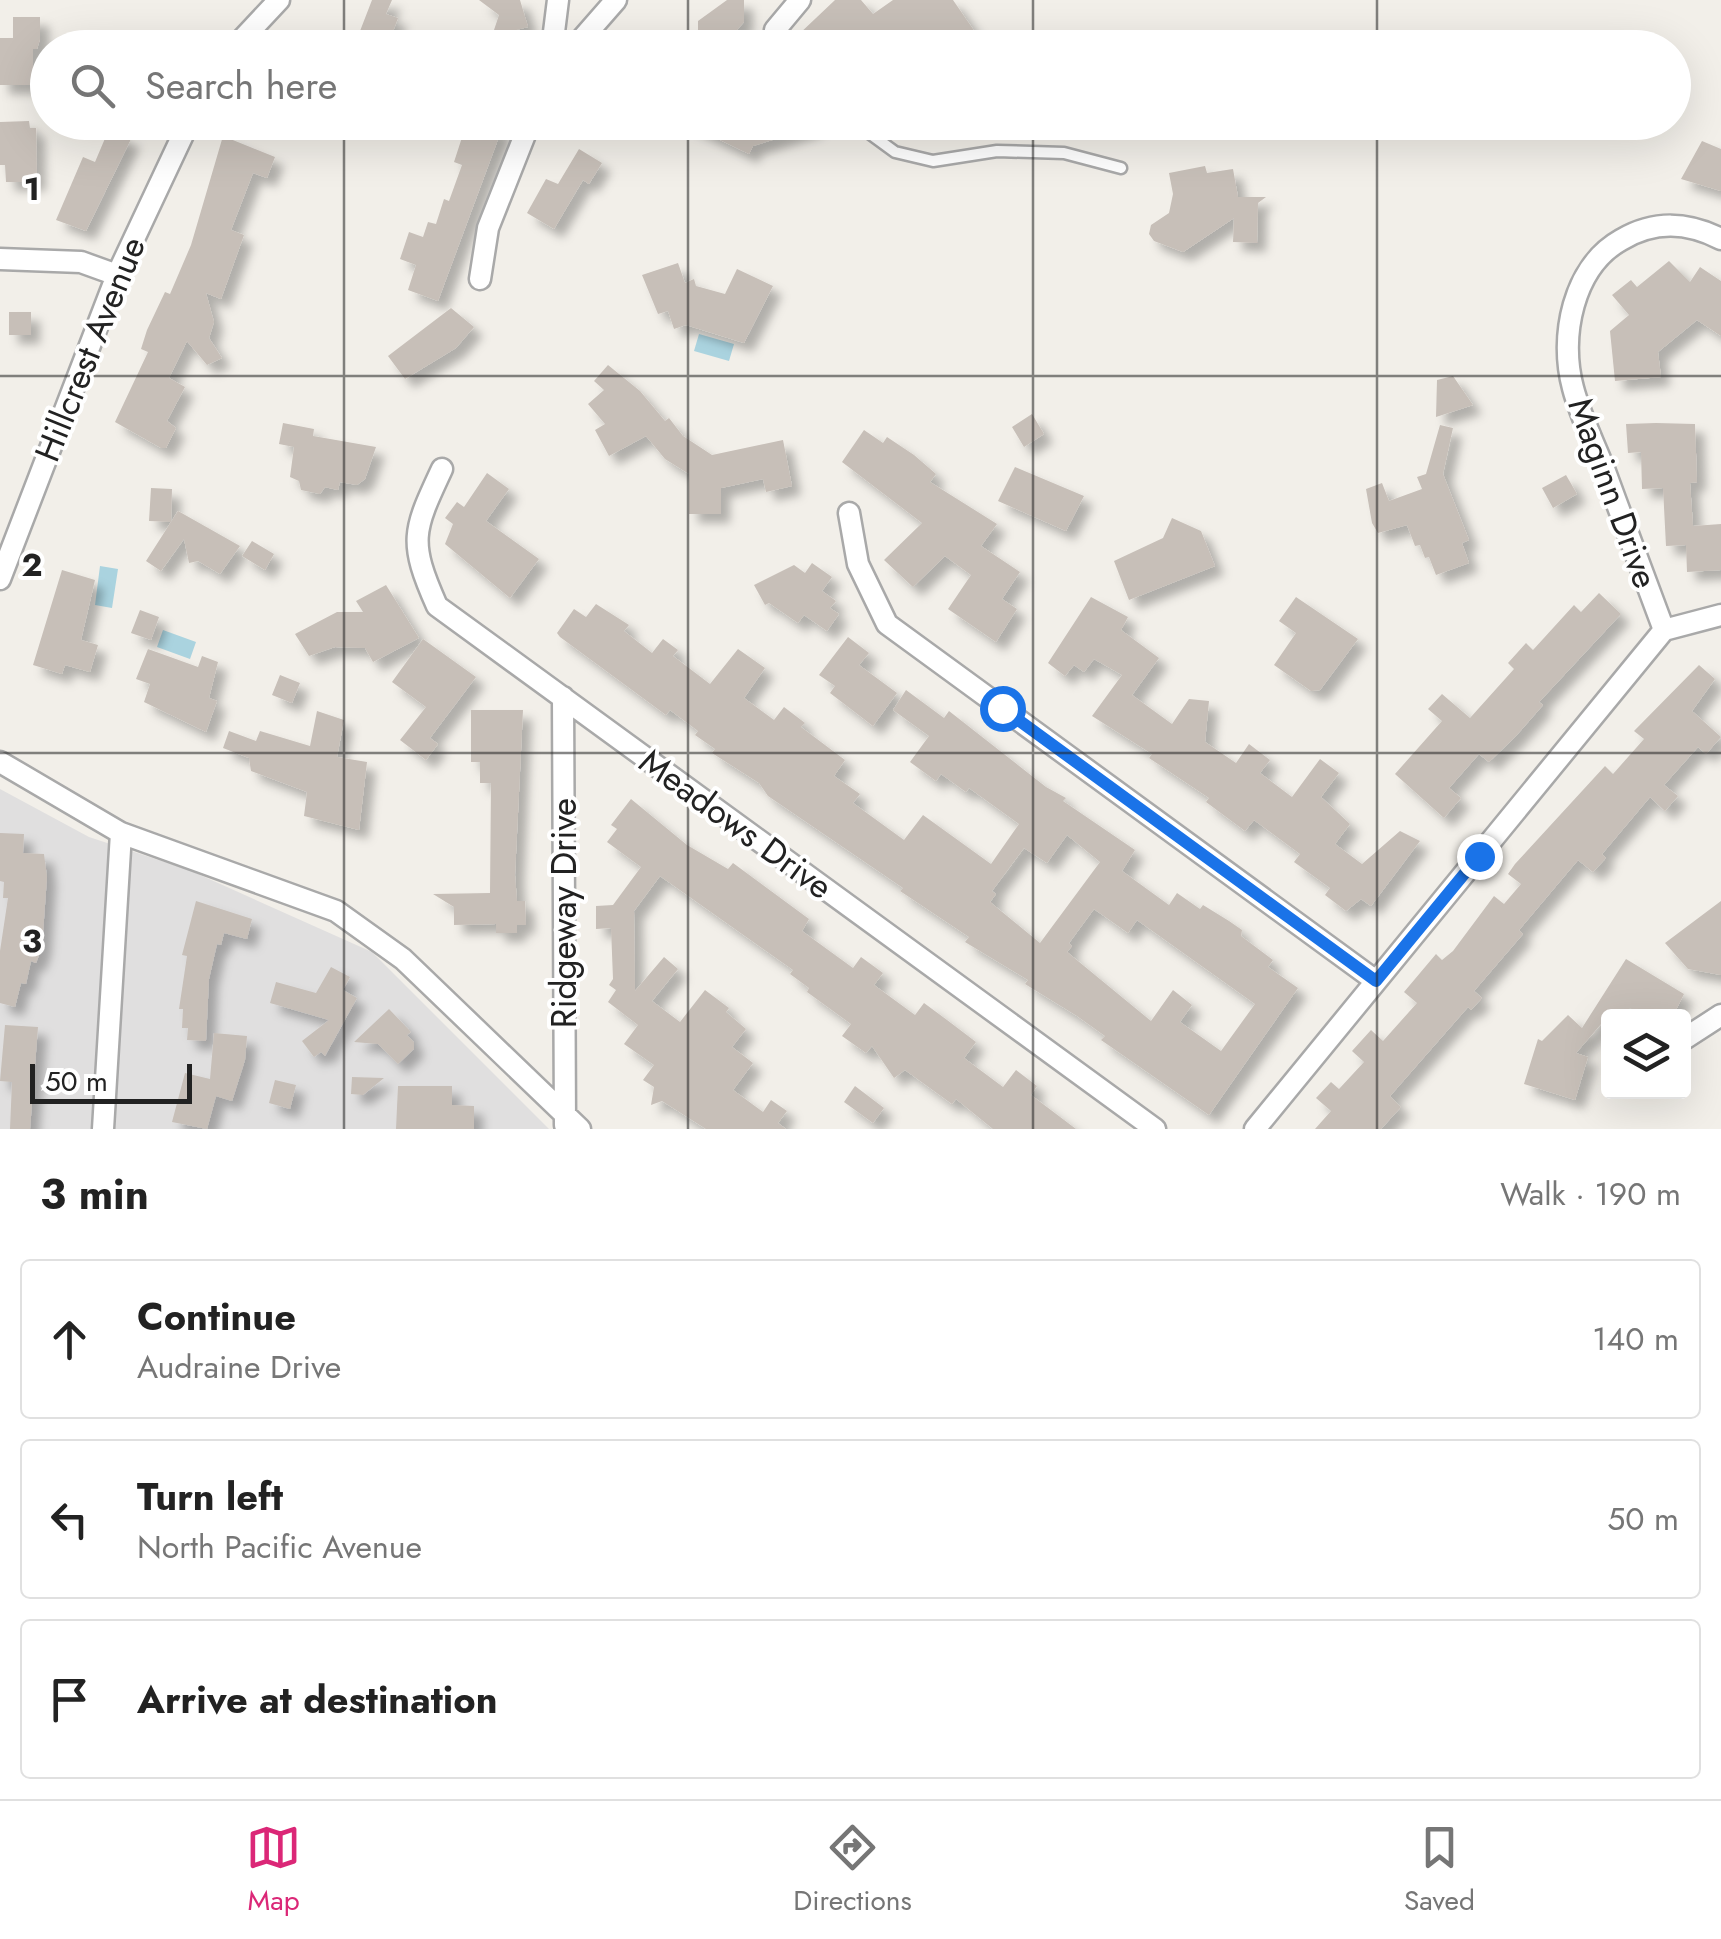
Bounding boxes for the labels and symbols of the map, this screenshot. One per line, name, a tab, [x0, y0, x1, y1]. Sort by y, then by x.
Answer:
text: 1	[24, 166, 40, 212]
street label: Hillcrest Avenue	[22, 229, 158, 469]
street label: Maginn Drive	[1555, 391, 1671, 595]
text: 2	[22, 542, 43, 588]
route start	[980, 686, 1026, 732]
street label: Meadows Drive	[629, 737, 843, 911]
street label: Ridgeway Drive	[539, 798, 589, 1028]
route end	[1457, 834, 1503, 880]
text: 3	[22, 918, 42, 964]
scale bar	[30, 1059, 192, 1104]

